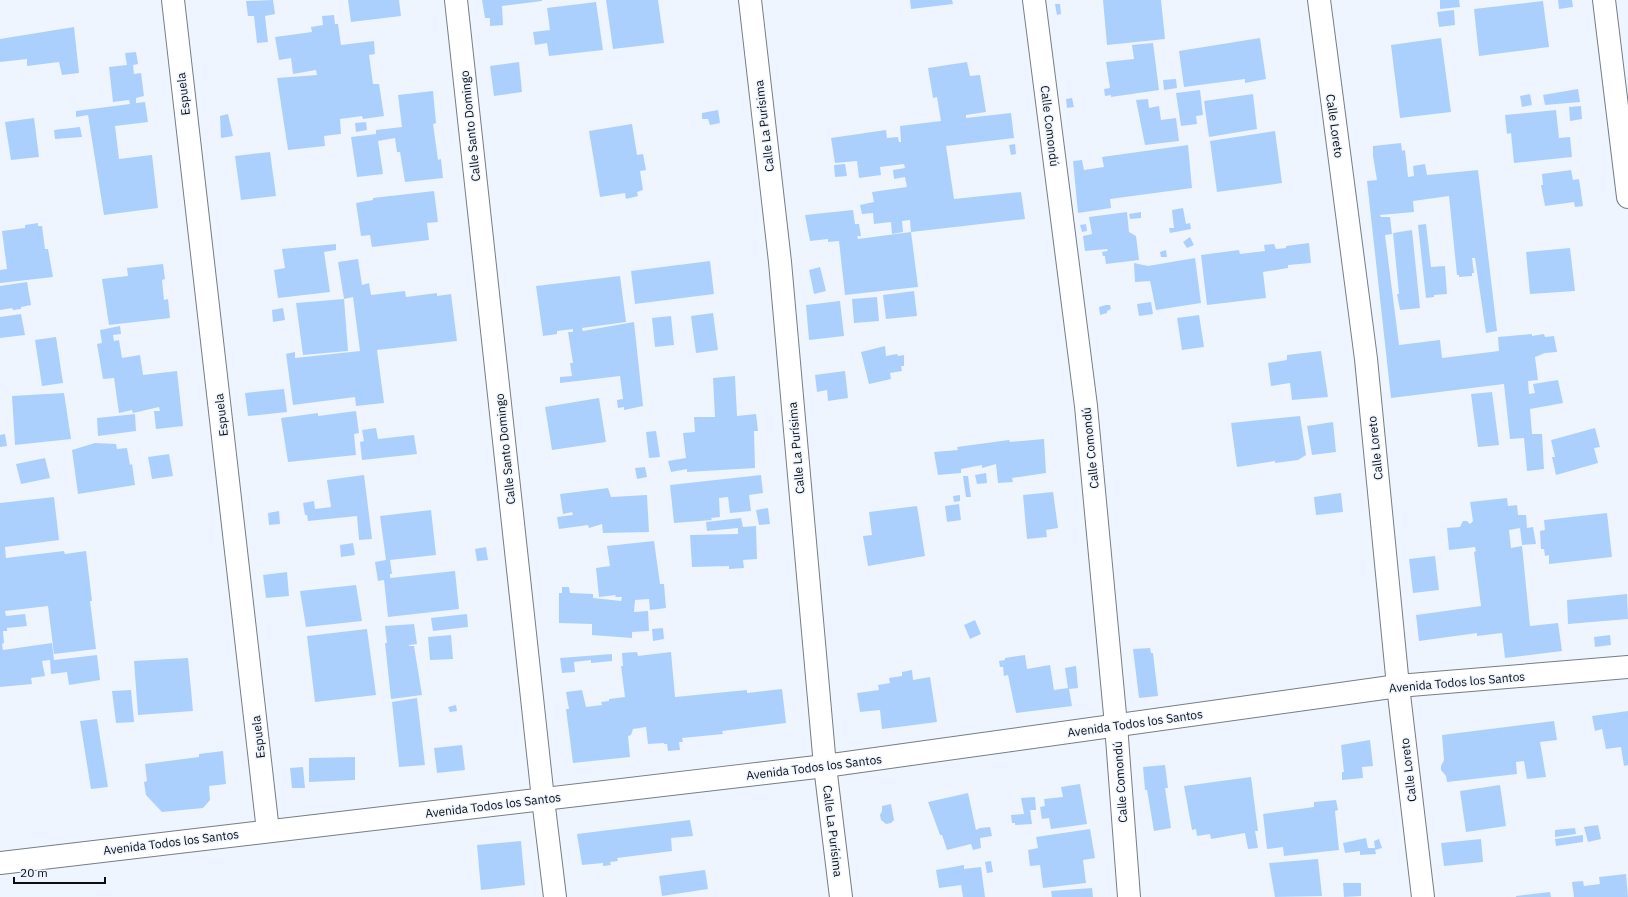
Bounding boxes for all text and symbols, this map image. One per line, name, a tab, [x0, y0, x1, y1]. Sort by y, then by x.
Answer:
street label: Calle Santo Domingo	[457, 69, 483, 182]
street label: Espuela	[173, 71, 193, 116]
street label: Calle La Purísima	[751, 79, 777, 173]
street label: Calle Comondú	[1038, 85, 1062, 167]
street label: Calle Loreto	[1323, 93, 1347, 159]
street label: Espuela	[211, 392, 231, 437]
street label: Calle Santo Domingo	[492, 392, 518, 505]
street label: Calle La Purísima	[784, 401, 807, 495]
street label: Calle Comondú	[1078, 407, 1102, 489]
street label: Calle Loreto	[1364, 415, 1386, 481]
street label: Avenida Todos los Santos	[1388, 669, 1526, 695]
street label: Avenida Todos los Santos	[1066, 706, 1204, 740]
street label: Espuela	[248, 714, 268, 759]
street label: Calle Loreto	[1397, 737, 1419, 803]
street label: Calle Comondú	[1110, 741, 1130, 823]
street label: Avenida Todos los Santos	[745, 751, 883, 783]
street label: Calle La Purísima	[820, 784, 846, 878]
street label: Avenida Todos los Santos	[424, 789, 562, 821]
street label: Avenida Todos los Santos	[102, 826, 240, 858]
scale bar	[14, 859, 105, 885]
text: 20 m	[20, 865, 48, 880]

